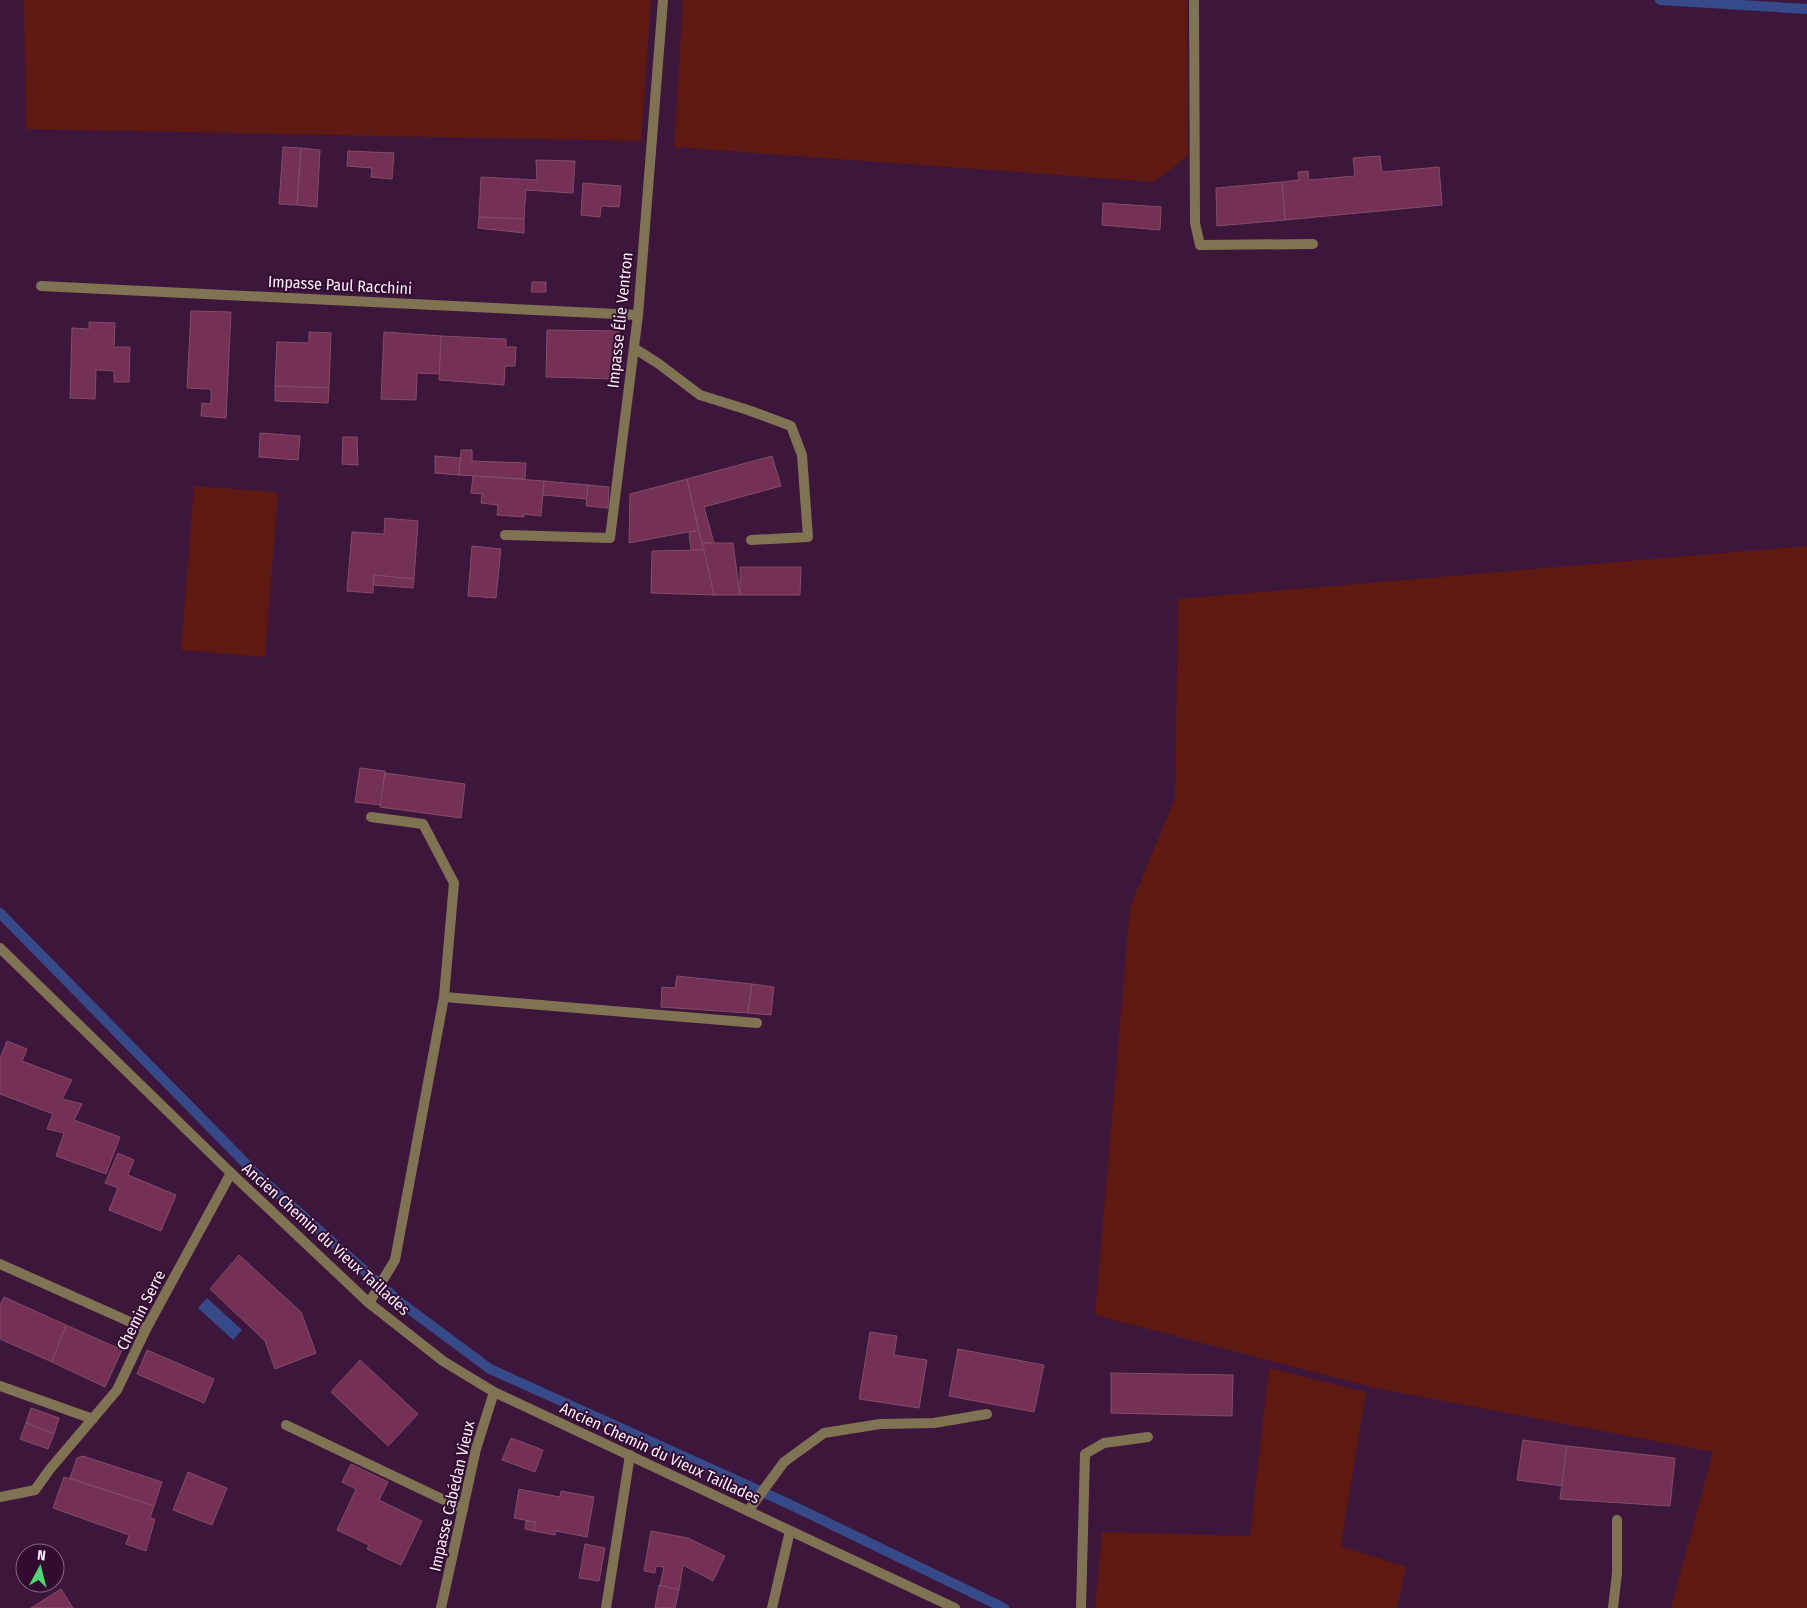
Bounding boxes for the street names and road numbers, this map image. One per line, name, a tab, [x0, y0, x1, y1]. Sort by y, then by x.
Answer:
street label: Impasse Élie Ventron	[603, 251, 637, 389]
street label: Impasse Paul Racchini	[267, 272, 413, 298]
street label: Ancien Chemin du Vieux Taillades	[238, 1159, 414, 1319]
street label: Chemin Serre	[113, 1267, 169, 1353]
street label: Ancien Chemin du Vieux Taillades	[557, 1398, 763, 1508]
street label: Impasse Cabédan Vieux	[425, 1419, 479, 1573]

